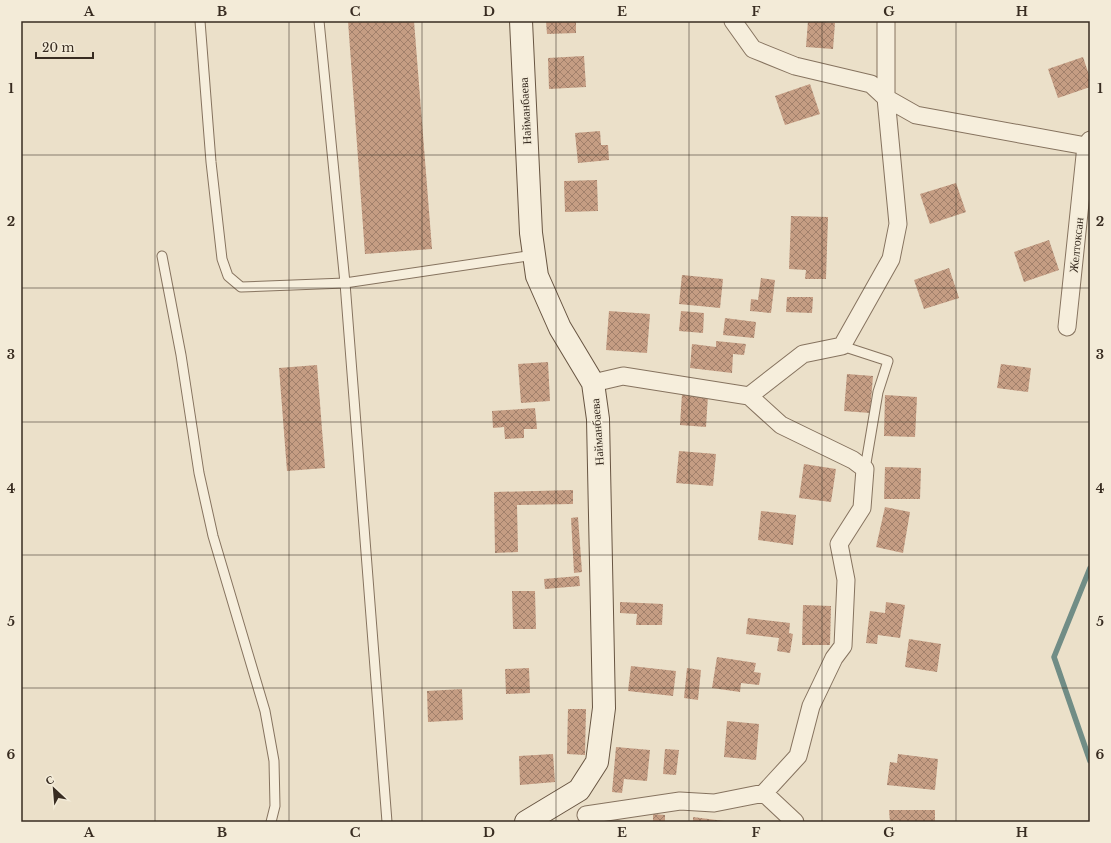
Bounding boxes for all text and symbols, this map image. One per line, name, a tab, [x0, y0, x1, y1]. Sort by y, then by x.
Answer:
text: A	[83, 3, 95, 20]
text: B	[217, 3, 227, 20]
text: C	[350, 3, 361, 20]
text: D	[483, 3, 495, 20]
text: E	[617, 3, 627, 20]
text: F	[752, 3, 761, 20]
text: G	[883, 3, 895, 20]
text: H	[1016, 3, 1028, 20]
scale bar	[36, 34, 93, 60]
text: 20 m	[42, 40, 74, 55]
street label: Найманбаева	[516, 76, 534, 145]
text: 1	[8, 80, 14, 97]
text: 1	[1097, 80, 1103, 97]
text: 2	[7, 213, 15, 230]
text: 2	[1096, 213, 1104, 230]
street label: Желтоксан	[1066, 216, 1086, 273]
text: 3	[7, 346, 15, 363]
text: 3	[1096, 346, 1104, 363]
street label: Найманбаева	[587, 397, 607, 466]
text: 4	[7, 480, 16, 497]
text: 4	[1096, 480, 1105, 497]
text: 5	[7, 613, 15, 630]
text: 5	[1096, 613, 1104, 630]
text: 6	[7, 746, 16, 763]
text: 6	[1096, 746, 1105, 763]
north arrow	[34, 769, 74, 809]
text: С	[43, 772, 56, 788]
text: A	[83, 824, 95, 841]
text: B	[217, 824, 227, 841]
text: C	[350, 824, 361, 841]
text: D	[483, 824, 495, 841]
text: E	[617, 824, 627, 841]
text: F	[752, 824, 761, 841]
text: G	[883, 824, 895, 841]
text: H	[1016, 824, 1028, 841]

